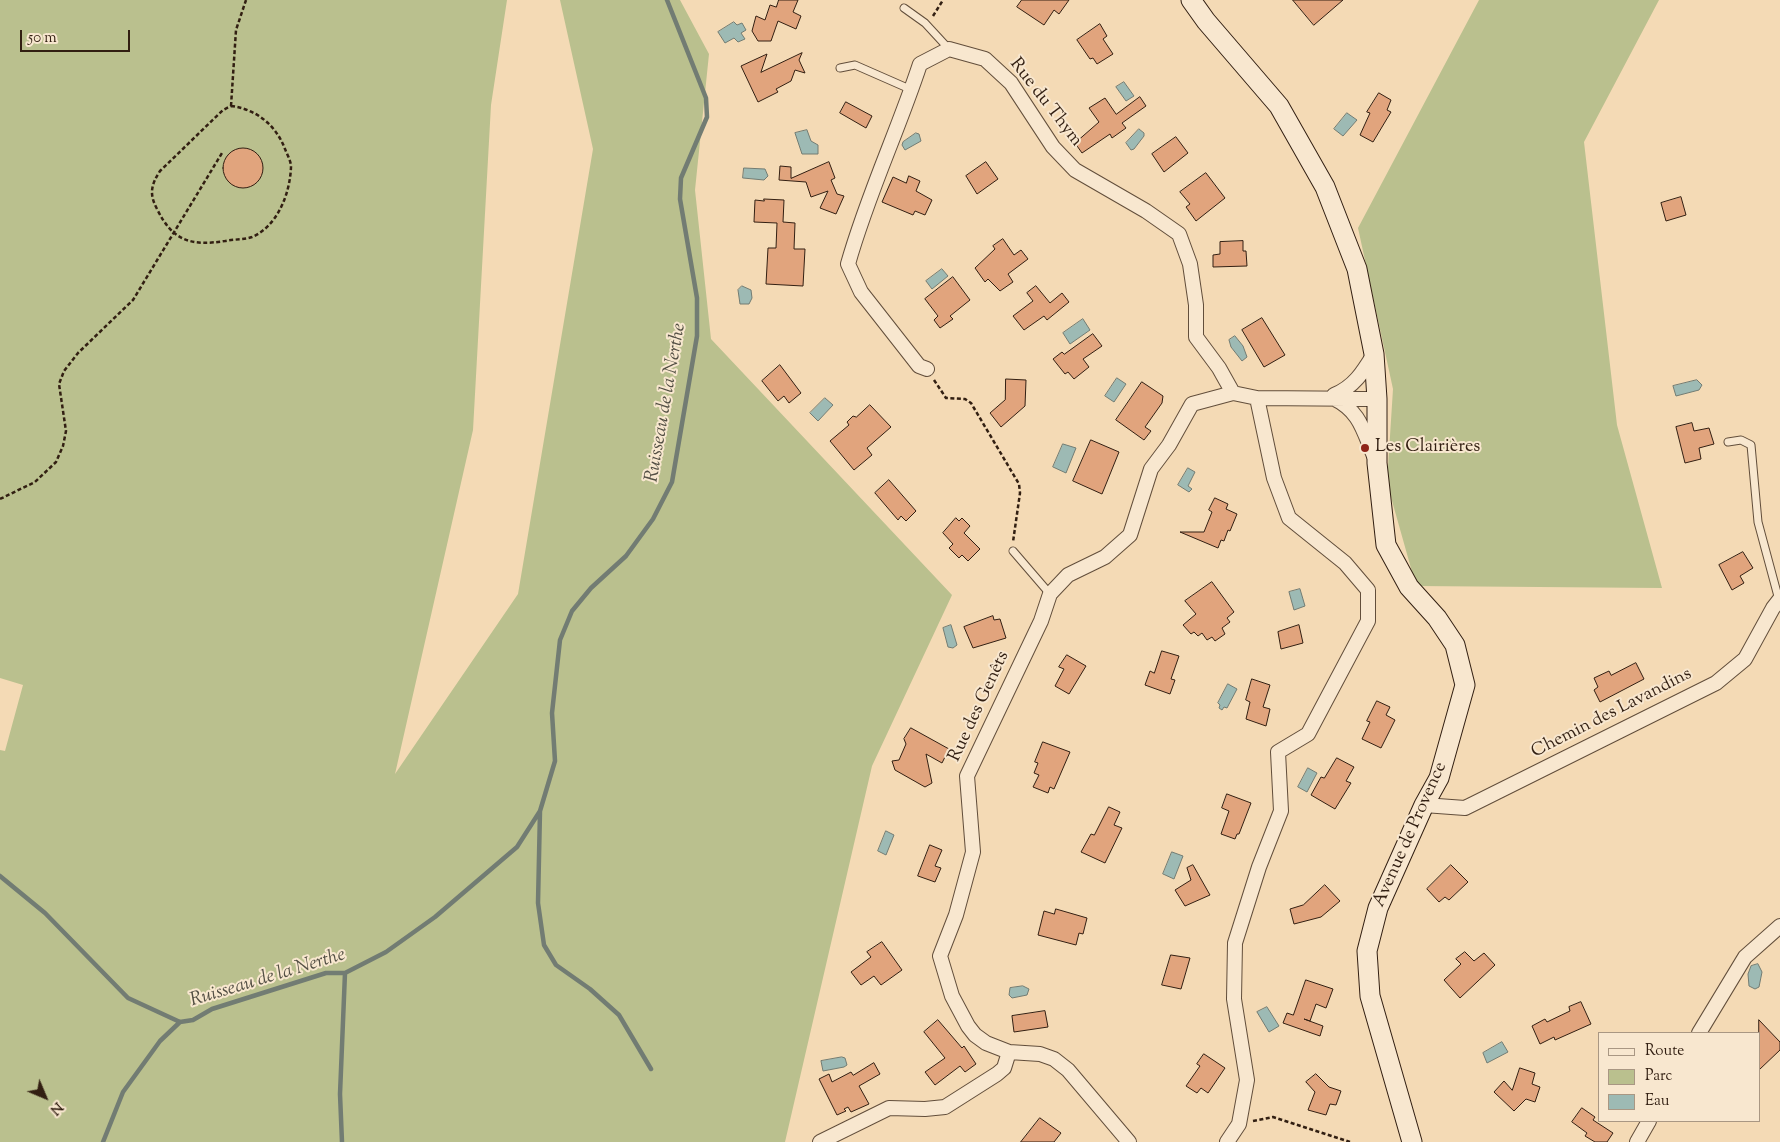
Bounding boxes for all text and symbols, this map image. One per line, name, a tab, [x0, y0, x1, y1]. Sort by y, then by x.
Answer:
scale bar	[22, 20, 132, 52]
text: 50 m	[28, 28, 57, 49]
street label: Rue du Thym	[1004, 55, 1086, 151]
water label: Ruisseau de la Nerthe	[642, 322, 692, 484]
place label: Les Clairières	[1375, 437, 1480, 459]
marker: Les Clairières	[1359, 442, 1371, 454]
street label: Rue des Genêts	[945, 648, 1015, 766]
street label: Chemin des Lavandins	[1528, 664, 1696, 764]
street label: Avenue de Provence	[1369, 759, 1453, 911]
water label: Ruisseau de la Nerthe	[188, 945, 348, 1013]
legend	[1598, 1032, 1760, 1122]
text: Route	[1645, 1041, 1684, 1062]
text: Parc	[1645, 1066, 1672, 1087]
north arrow	[20, 1072, 70, 1122]
text: Eau	[1645, 1091, 1669, 1112]
text: N	[45, 1097, 67, 1119]

